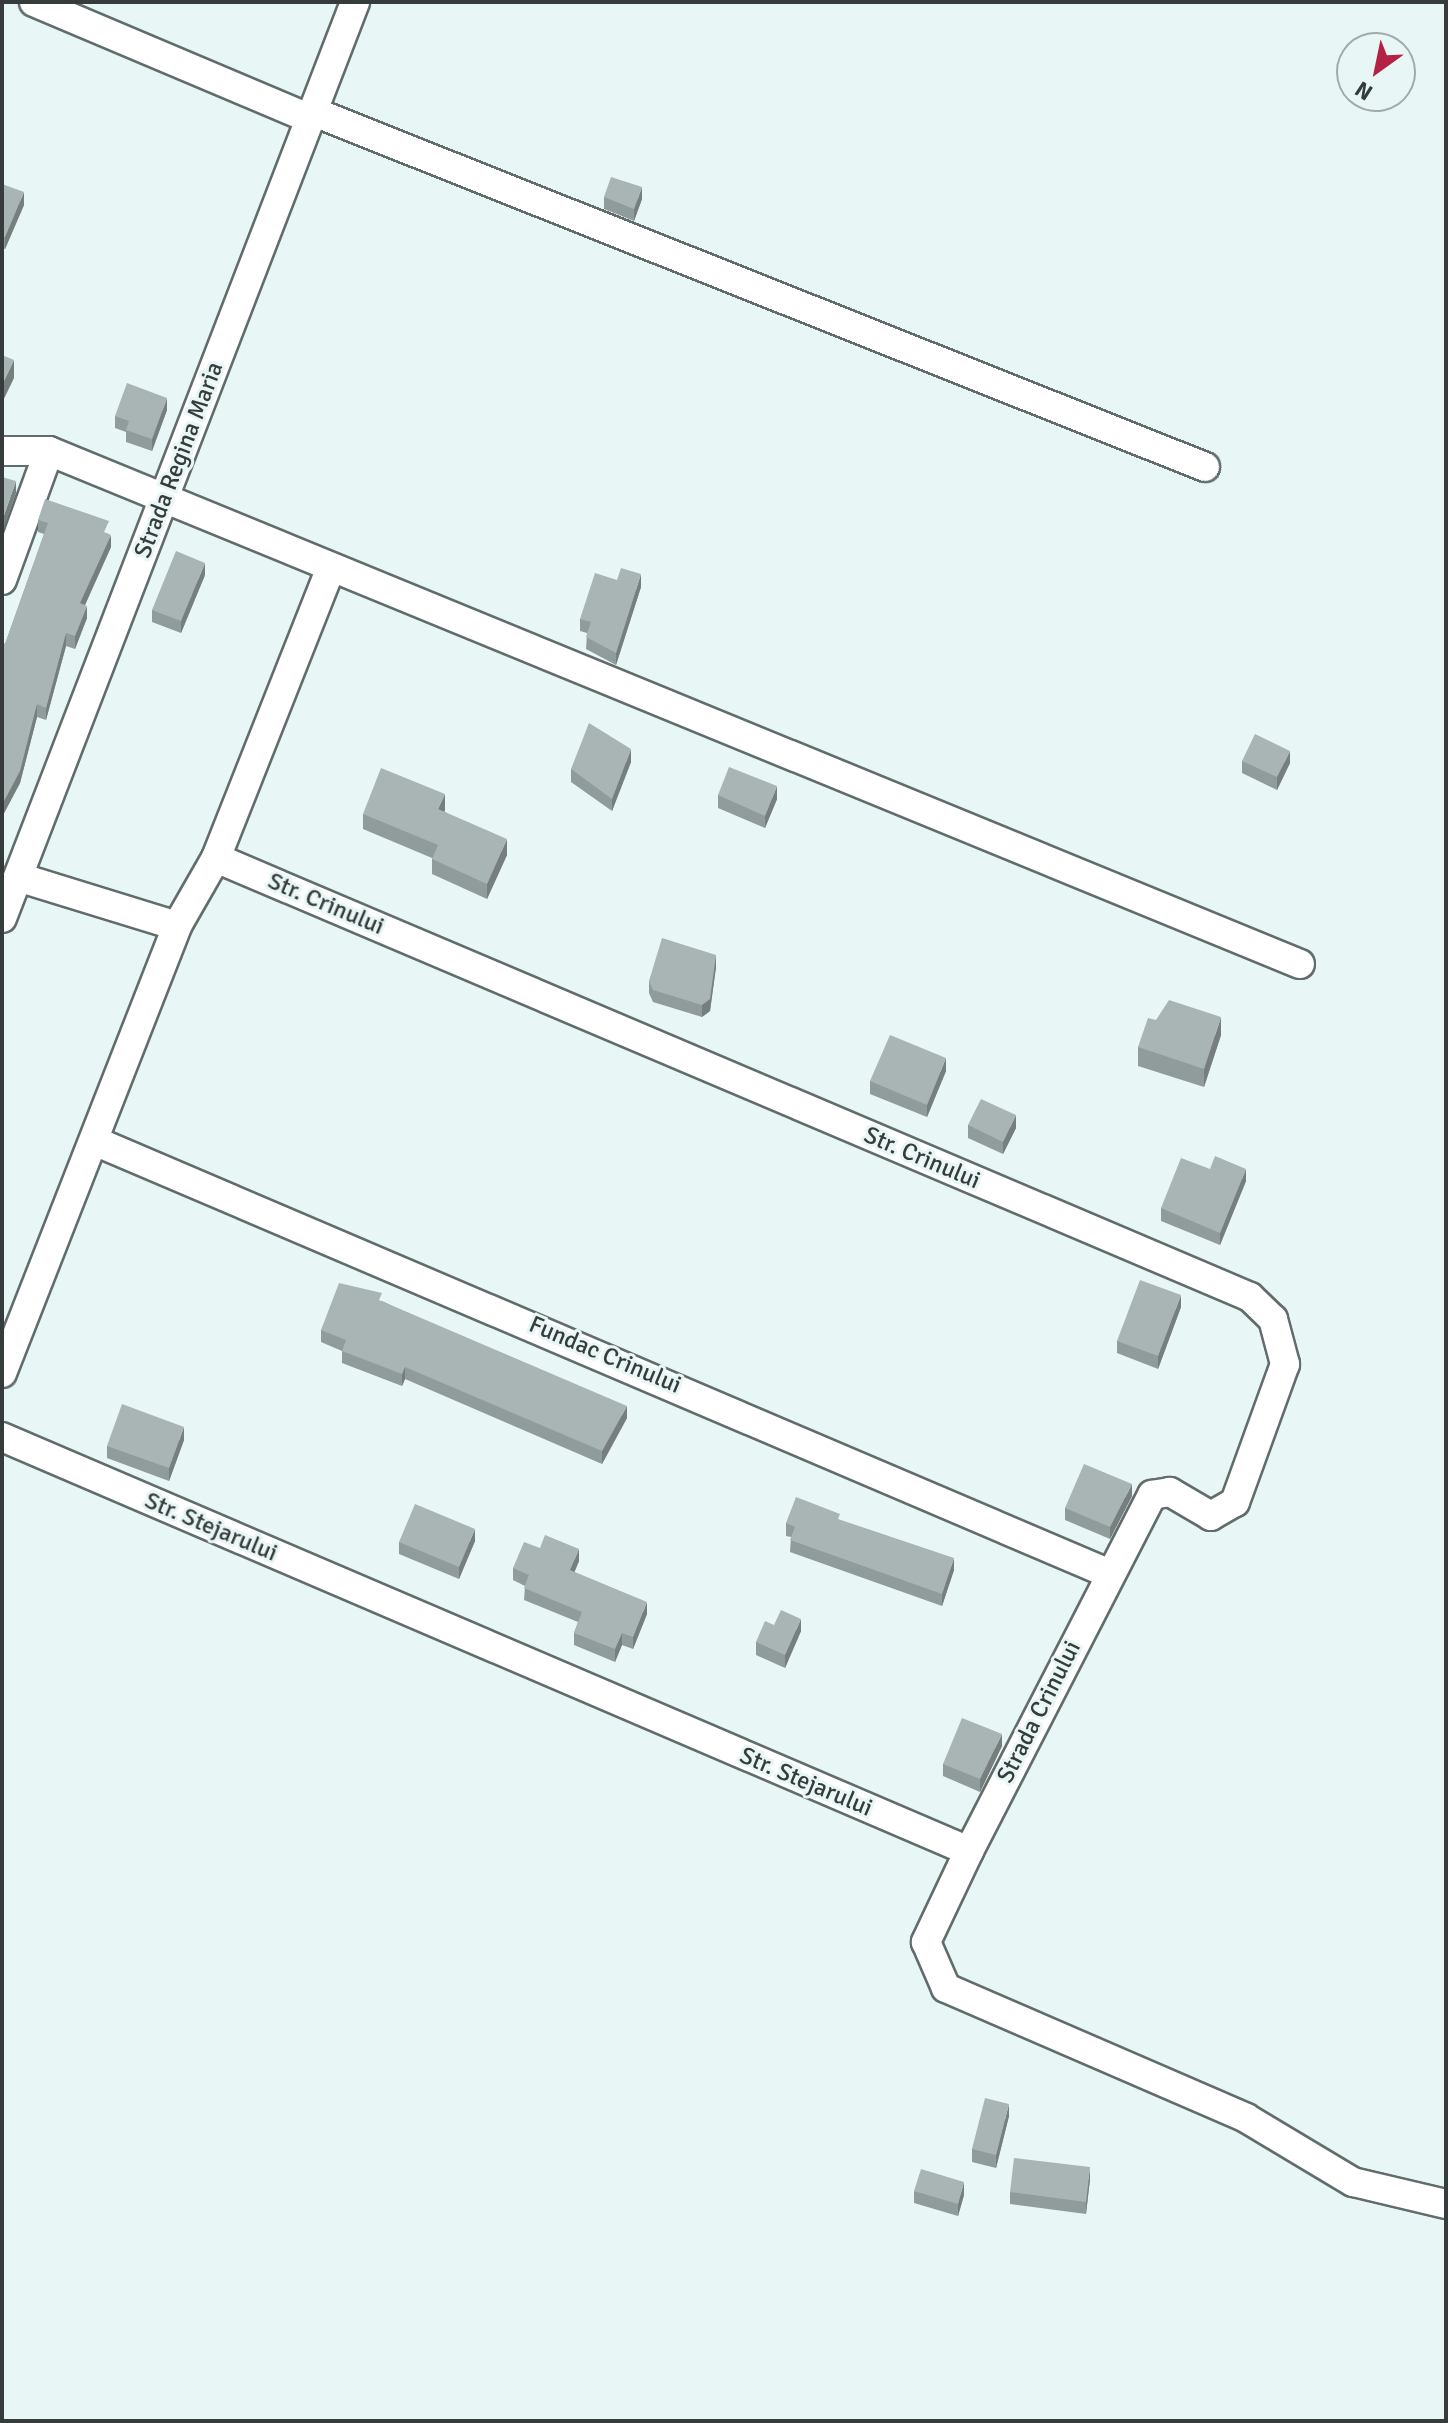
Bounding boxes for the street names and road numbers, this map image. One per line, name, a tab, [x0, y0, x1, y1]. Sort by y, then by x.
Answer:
street label: Strada Regina Maria	[128, 358, 230, 562]
street label: Str. Crinului	[264, 867, 388, 941]
street label: Str. Crinului	[860, 1121, 984, 1195]
street label: Fundac Crinului	[525, 1310, 685, 1400]
street label: Str. Stejarului	[140, 1486, 282, 1568]
street label: Strada Crinului	[991, 1636, 1087, 1788]
street label: Str. Stejarului	[735, 1741, 877, 1823]

